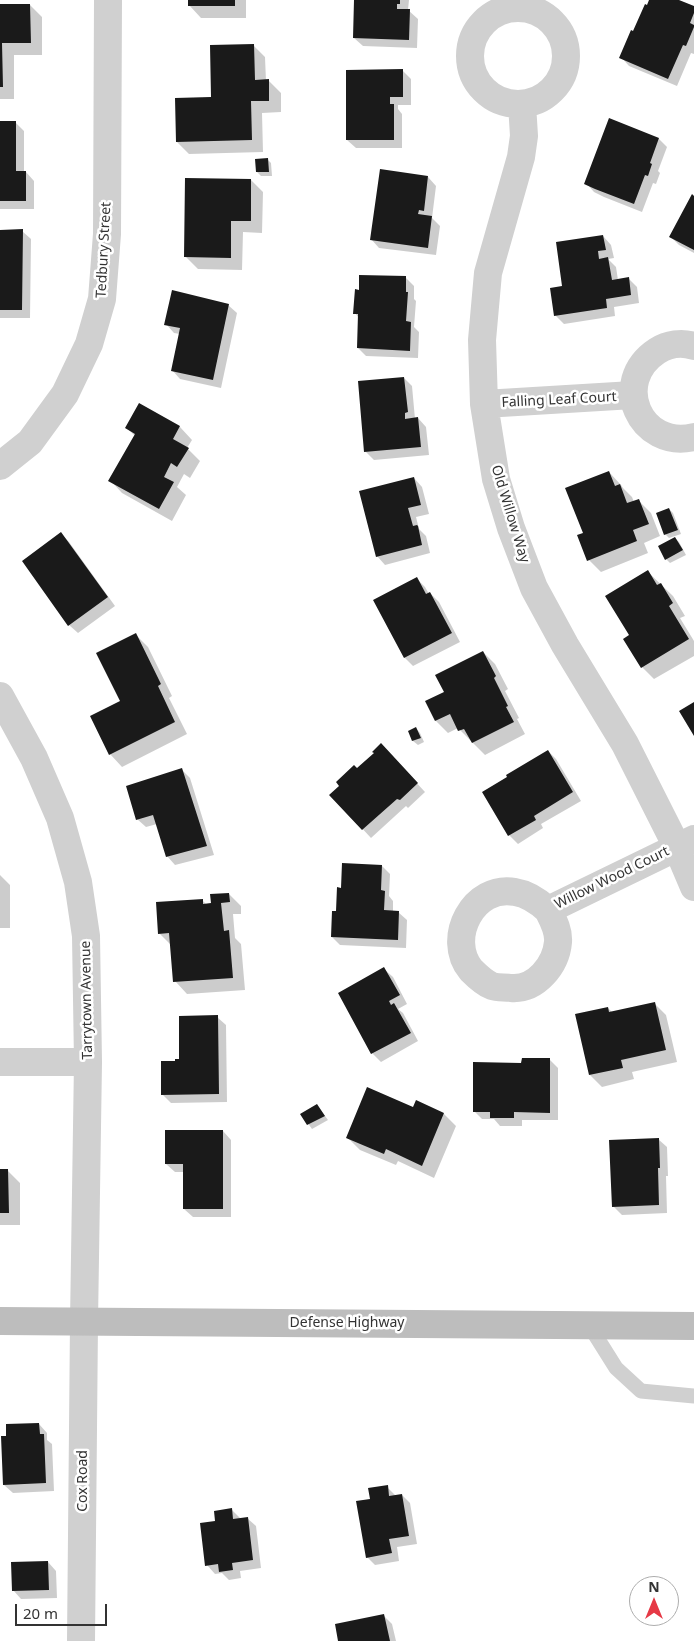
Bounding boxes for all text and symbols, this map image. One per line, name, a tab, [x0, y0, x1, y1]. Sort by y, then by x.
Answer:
street label: Tedbury Street	[93, 202, 115, 298]
street label: Falling Leaf Court	[501, 389, 617, 411]
street label: Old Willow Way	[487, 463, 533, 565]
street label: Willow Wood Court	[552, 843, 672, 913]
street label: Tarrytown Avenue	[78, 940, 96, 1060]
street label: Defense Highway	[290, 1315, 404, 1331]
street label: Cox Road	[75, 1450, 91, 1512]
north arrow	[629, 1576, 679, 1626]
text: N	[648, 1577, 660, 1596]
scale bar	[18, 1594, 110, 1626]
text: 20 m	[23, 1603, 58, 1623]

